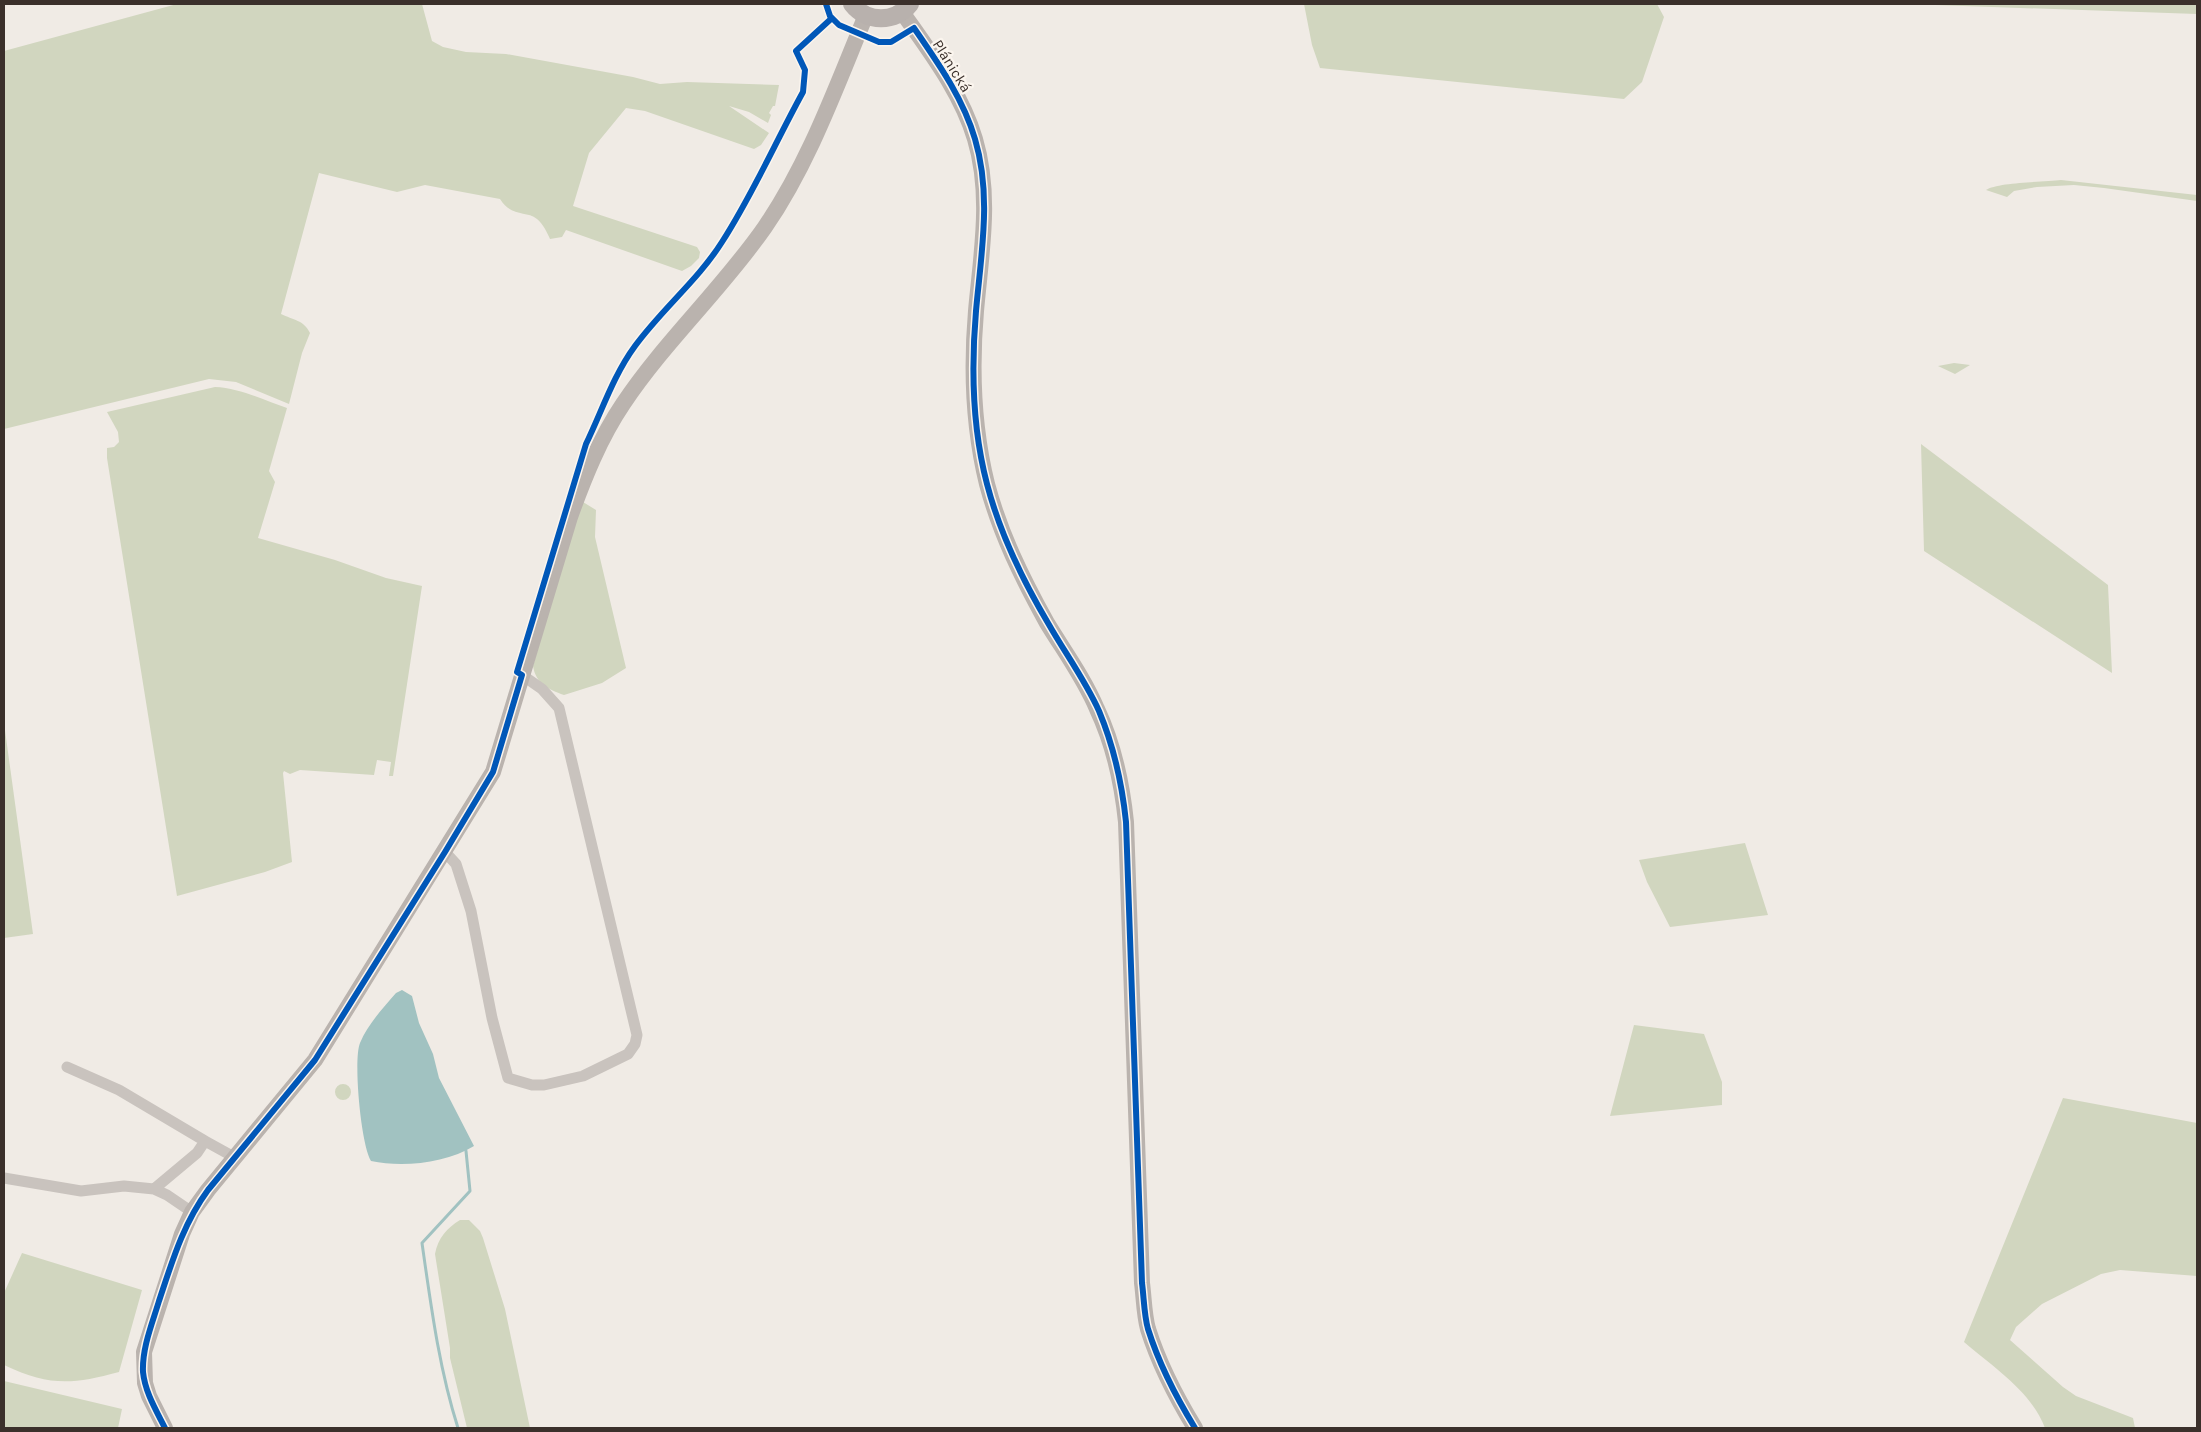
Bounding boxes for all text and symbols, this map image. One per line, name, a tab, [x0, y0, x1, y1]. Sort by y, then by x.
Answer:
street label: Plánická	[929, 36, 975, 96]

